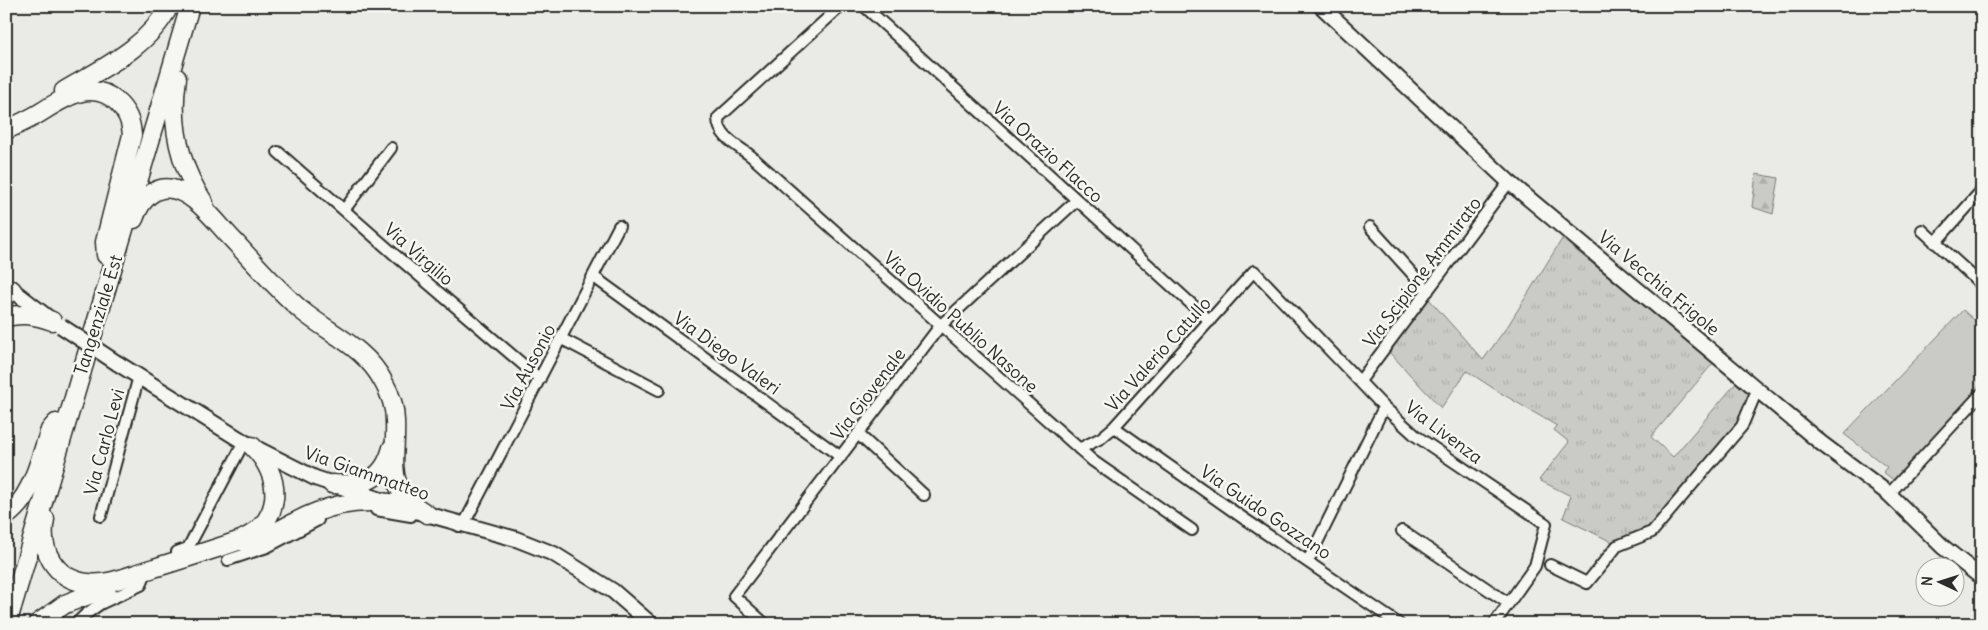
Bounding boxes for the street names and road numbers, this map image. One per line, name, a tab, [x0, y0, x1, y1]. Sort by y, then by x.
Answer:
street label: Via Orazio Flacco	[988, 96, 1108, 208]
street label: Via Scipione Ammirato	[1358, 192, 1486, 352]
street label: Via Virgilio	[380, 218, 458, 290]
street label: Via Vecchia Frigole	[1593, 225, 1725, 341]
street label: Via Ovidio Publio Nasone	[879, 246, 1043, 398]
street label: Tangenziale Est	[69, 252, 127, 378]
street label: Via Valerio Catullo	[1100, 292, 1216, 416]
street label: Via Diego Valeri	[669, 306, 785, 400]
street label: Via Ausonio	[496, 320, 560, 414]
street label: Via Giovenale	[826, 343, 910, 445]
street label: Via Carlo Levi	[79, 386, 129, 498]
street label: Via Livenza	[1401, 395, 1487, 469]
street label: Via Giammatteo	[301, 441, 433, 505]
street label: Via Guido Gozzano	[1196, 460, 1336, 564]

